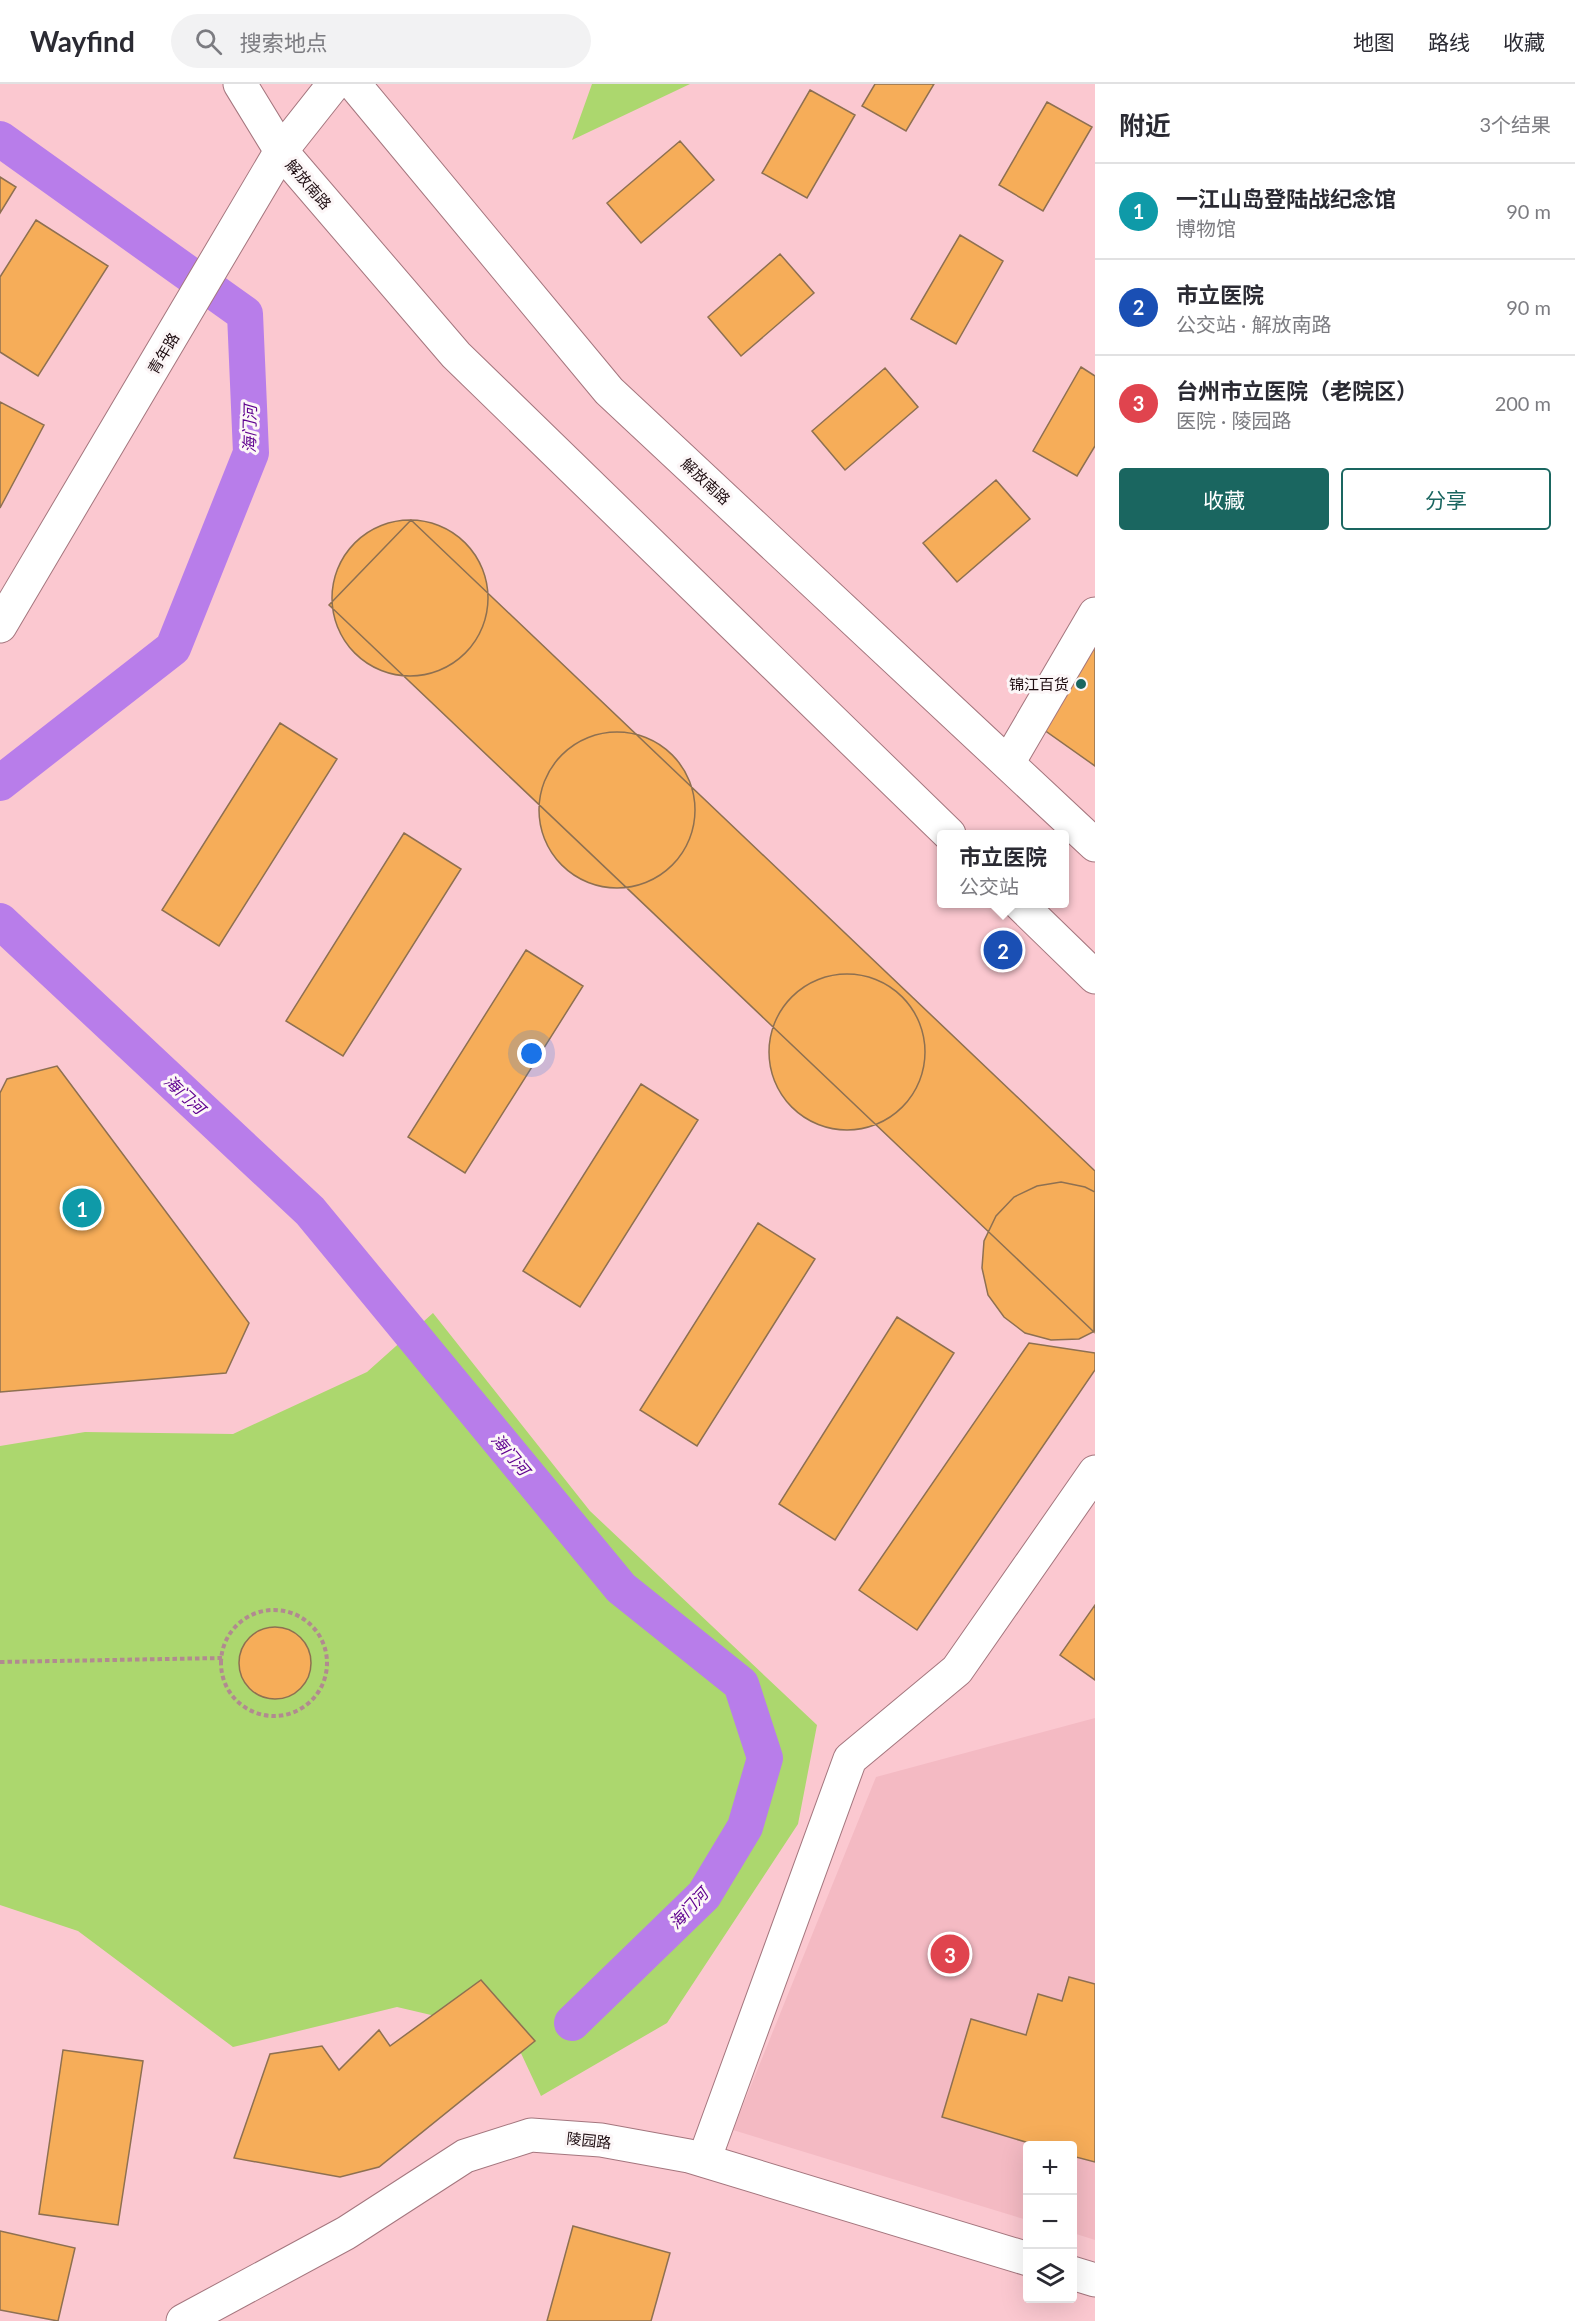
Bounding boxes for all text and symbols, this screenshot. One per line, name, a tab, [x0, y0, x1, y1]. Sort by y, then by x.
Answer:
search box	[171, 14, 591, 68]
text: Wayfind	[30, 24, 135, 58]
icon: search	[192, 25, 225, 58]
text: 搜索地点	[240, 29, 328, 56]
text: 地图	[1353, 29, 1395, 54]
text: 路线	[1428, 29, 1470, 54]
text: 收藏	[1503, 29, 1545, 54]
text: 附近	[1119, 109, 1171, 141]
text: 3个结果	[1479, 112, 1551, 136]
street label: 解放南路	[283, 155, 335, 213]
text: 一江山岛登陆战纪念馆	[1176, 185, 1396, 212]
text: 1	[1133, 199, 1144, 223]
text: 90 m	[1506, 199, 1551, 223]
text: 博物馆	[1176, 216, 1236, 240]
text: 市立医院	[1176, 281, 1264, 308]
text: 2	[1133, 295, 1144, 319]
text: 90 m	[1506, 295, 1551, 319]
text: 公交站 · 解放南路	[1176, 312, 1331, 336]
street label: 青年路	[144, 329, 182, 377]
text: 台州市立医院（老院区）	[1176, 377, 1418, 404]
text: 3	[1133, 391, 1144, 415]
text: 200 m	[1495, 391, 1551, 415]
water label: 海门河	[239, 402, 259, 453]
text: 医院 · 陵园路	[1176, 408, 1291, 432]
street label: 解放南路	[678, 454, 734, 508]
button: 收藏	[1119, 468, 1329, 530]
button: 分享	[1341, 468, 1551, 530]
place label: 锦江百货	[1009, 675, 1069, 693]
marker: 锦江百货	[1074, 677, 1088, 691]
popup	[937, 830, 1069, 908]
text: 市立医院	[959, 843, 1047, 870]
text: 公交站	[959, 874, 1019, 898]
pin: 2	[984, 928, 1022, 972]
your location	[517, 1039, 546, 1068]
water label: 海门河	[161, 1071, 211, 1119]
pin: 1	[62, 1186, 101, 1230]
water label: 海门河	[488, 1430, 536, 1481]
water label: 海门河	[665, 1882, 713, 1932]
pin: 3	[930, 1932, 970, 1976]
street label: 陵园路	[566, 2129, 612, 2151]
map controls	[1023, 2141, 1077, 2303]
button: +	[1023, 2141, 1077, 2195]
button: −	[1023, 2195, 1077, 2249]
button: layers	[1023, 2249, 1077, 2303]

